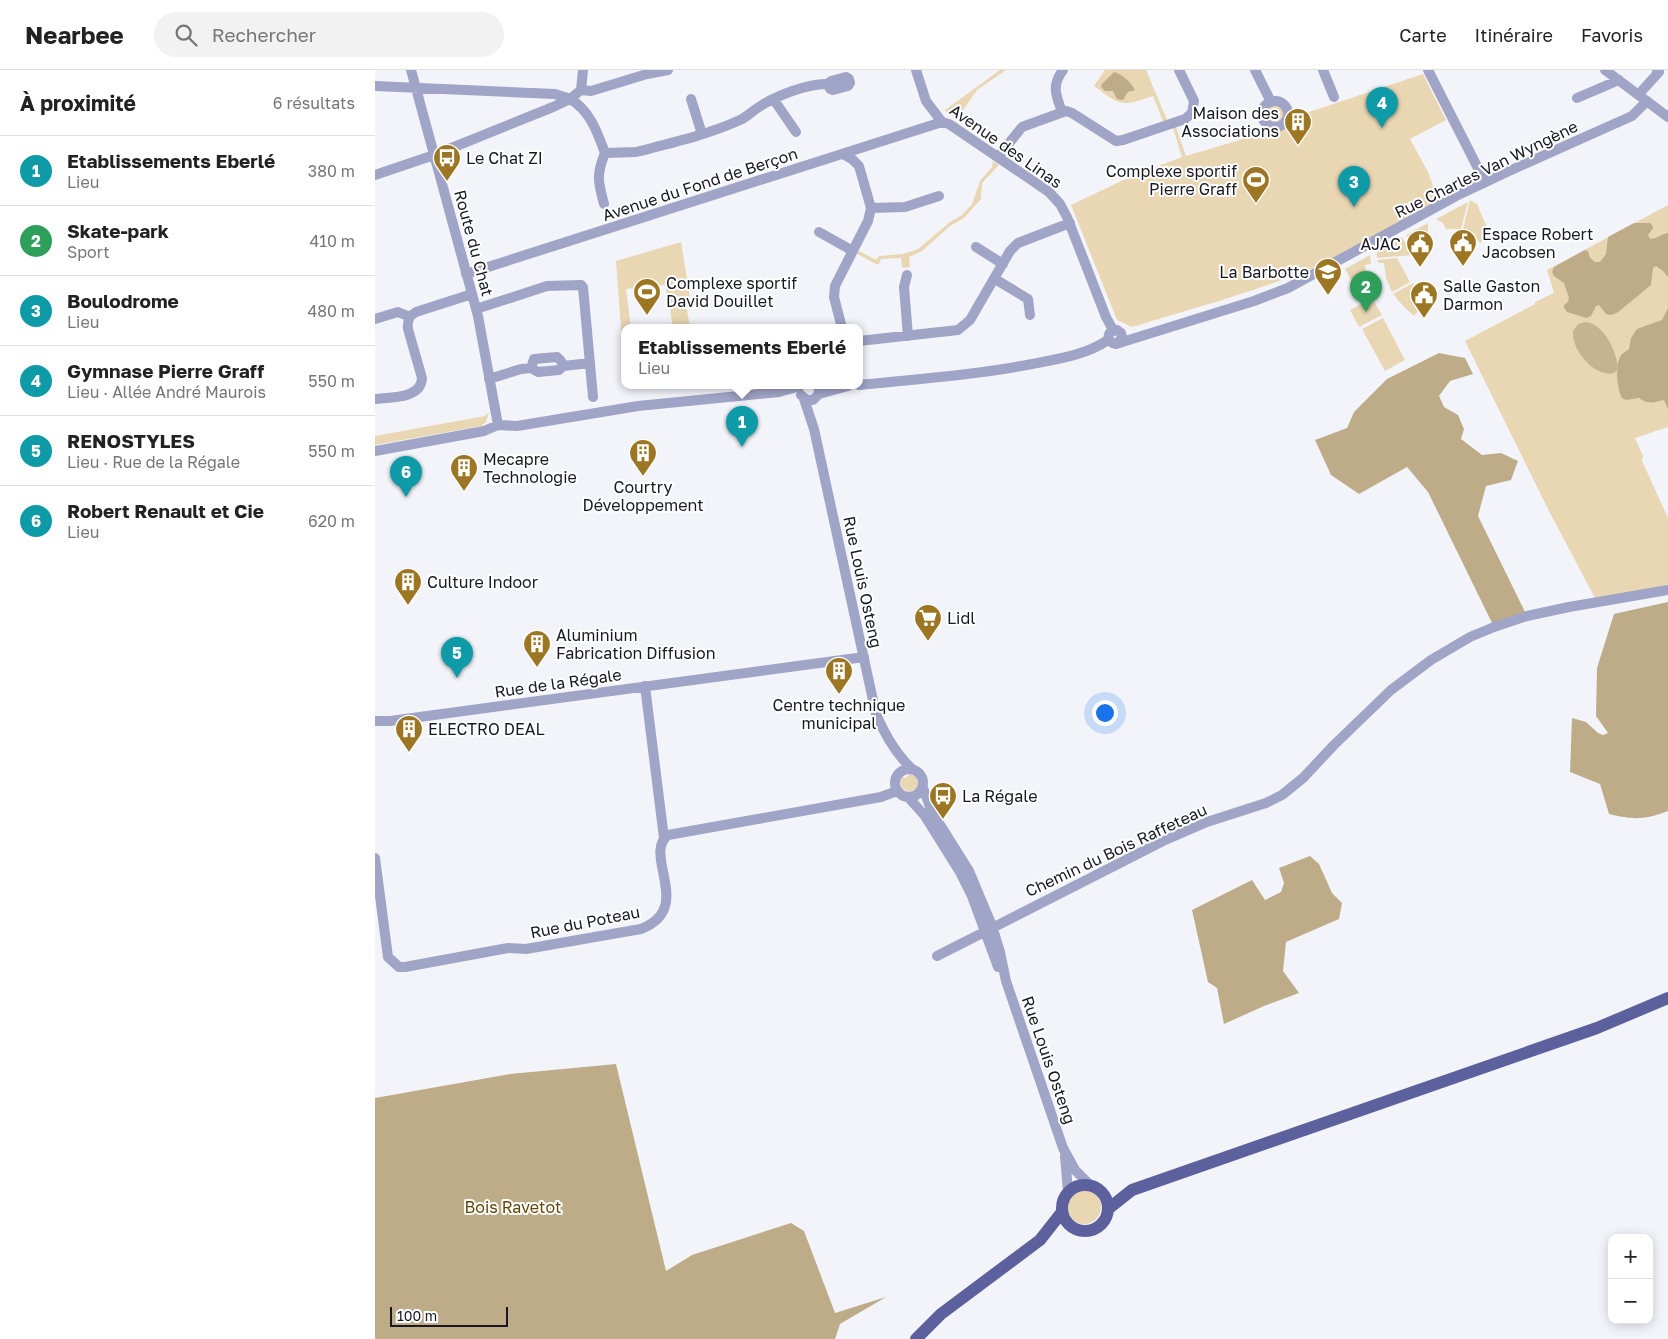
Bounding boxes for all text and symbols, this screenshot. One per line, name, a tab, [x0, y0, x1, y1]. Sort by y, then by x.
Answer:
search box	[154, 12, 504, 57]
text: Nearbee	[25, 20, 124, 49]
icon: search	[172, 21, 200, 49]
text: Rechercher	[212, 23, 316, 46]
text: Carte	[1399, 24, 1447, 46]
text: Itinéraire	[1475, 24, 1553, 46]
text: Favoris	[1581, 24, 1643, 46]
pin: 4	[1366, 87, 1398, 128]
text: À proximité	[20, 90, 136, 116]
text: 6 résultats	[273, 93, 355, 113]
street label: Avenue des Linas	[946, 100, 1066, 192]
place label: Maison des Associations	[1181, 103, 1279, 141]
building icon: Maison des Associations	[1283, 107, 1313, 146]
street label: Rue Charles Van Wyngène	[1391, 116, 1581, 222]
bus stop icon: Le Chat ZI	[432, 143, 462, 182]
street label: Avenue du Fond de Berçon	[600, 143, 800, 225]
place label: Le Chat ZI	[466, 148, 543, 168]
text: Etablissements Eberlé	[67, 149, 275, 172]
text: 1	[32, 161, 40, 181]
text: 380 m	[308, 161, 355, 181]
place label: Complexe sportif Pierre Graff	[1106, 161, 1237, 199]
sports icon: Complexe sportif Pierre Graff	[1241, 165, 1271, 204]
pin: 3	[1338, 166, 1370, 207]
text: Lieu	[67, 172, 99, 192]
street label: Route du Chat	[450, 188, 498, 298]
text: Skate-park	[67, 219, 169, 242]
place label: Espace Robert Jacobsen	[1482, 224, 1594, 262]
public building icon: Espace Robert Jacobsen	[1448, 228, 1478, 267]
public building icon: AJAC	[1405, 229, 1435, 268]
text: 2	[31, 231, 41, 251]
text: 410 m	[309, 231, 355, 251]
place label: AJAC	[1360, 234, 1401, 254]
text: Sport	[67, 242, 110, 262]
school or university icon: La Barbotte	[1313, 257, 1343, 296]
place label: La Barbotte	[1219, 262, 1309, 282]
pin: 2	[1350, 271, 1382, 312]
place label: Complexe sportif David Douillet	[666, 273, 797, 311]
place label: Salle Gaston Darmon	[1443, 276, 1540, 314]
sports icon: Complexe sportif David Douillet	[632, 277, 662, 316]
public building icon: Salle Gaston Darmon	[1409, 280, 1439, 319]
text: Boulodrome	[67, 289, 179, 312]
text: 3	[31, 301, 41, 321]
text: 480 m	[307, 301, 355, 321]
text: Lieu	[67, 312, 99, 332]
popup	[621, 324, 863, 389]
text: Etablissements Eberlé	[638, 335, 846, 358]
text: Lieu	[638, 358, 670, 378]
text: Gymnase Pierre Graff	[67, 359, 264, 382]
text: 4	[31, 371, 41, 391]
text: 550 m	[308, 371, 355, 391]
text: Lieu · Allée André Maurois	[67, 382, 266, 402]
pin: 1	[726, 406, 758, 447]
text: RENOSTYLES	[67, 429, 195, 452]
building icon: Courtry Développement	[628, 438, 658, 477]
text: 5	[31, 441, 41, 461]
text: 550 m	[308, 441, 355, 461]
place label: Mecapre Technologie	[483, 449, 577, 487]
text: Lieu · Rue de la Régale	[67, 452, 240, 472]
building icon: Mecapre Technologie	[449, 453, 479, 492]
pin: 6	[390, 456, 422, 497]
place label: Courtry Développement	[582, 477, 704, 515]
text: Robert Renault et Cie	[67, 499, 264, 522]
text: 6	[31, 511, 41, 531]
text: 620 m	[308, 511, 355, 531]
street label: Rue Louis Osteng	[839, 514, 887, 650]
text: Lieu	[67, 522, 99, 542]
building icon: Culture Indoor	[393, 567, 423, 606]
place label: Culture Indoor	[427, 572, 538, 592]
supermarket icon: Lidl	[913, 603, 943, 642]
place label: Lidl	[947, 608, 975, 628]
place label: Aluminium Fabrication Diffusion	[556, 625, 716, 663]
building icon: Aluminium Fabrication Diffusion	[522, 629, 552, 668]
pin: 5	[441, 637, 473, 678]
building icon: Centre technique municipal	[824, 656, 854, 695]
street label: Rue de la Régale	[493, 664, 623, 702]
place label: Centre technique municipal	[773, 695, 905, 733]
your location	[1092, 700, 1118, 726]
building icon: ELECTRO DEAL	[394, 714, 424, 753]
place label: ELECTRO DEAL	[428, 719, 545, 739]
bus stop icon: La Régale	[928, 781, 958, 820]
place label: La Régale	[962, 786, 1037, 806]
street label: Chemin du Bois Raffeteau	[1022, 799, 1210, 901]
street label: Rue du Poteau	[528, 902, 642, 942]
street label: Rue Louis Osteng	[1018, 993, 1080, 1127]
park label: Bois Ravetot	[465, 1197, 561, 1217]
map controls	[1608, 1234, 1653, 1324]
button: +	[1608, 1234, 1653, 1279]
button: −	[1608, 1279, 1653, 1324]
scale bar	[390, 1304, 507, 1327]
text: 100 m	[397, 1307, 437, 1324]

